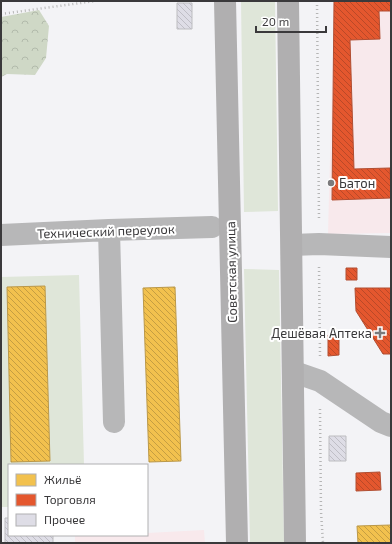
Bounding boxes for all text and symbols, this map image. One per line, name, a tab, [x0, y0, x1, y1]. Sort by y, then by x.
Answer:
scale bar	[256, 8, 326, 34]
text: 20 m	[262, 14, 289, 28]
place label: Батон	[339, 175, 375, 191]
marker: Батон	[326, 178, 336, 188]
street label: Технический переулок	[37, 221, 175, 241]
street label: Советская улица	[222, 221, 240, 323]
place label: Дешёвая Аптека	[271, 325, 372, 341]
marker: Дешёвая Аптека	[375, 328, 385, 338]
legend	[8, 464, 148, 536]
text: Жильё	[44, 472, 81, 486]
text: Торговля	[44, 492, 96, 506]
text: Прочее	[44, 512, 85, 526]

